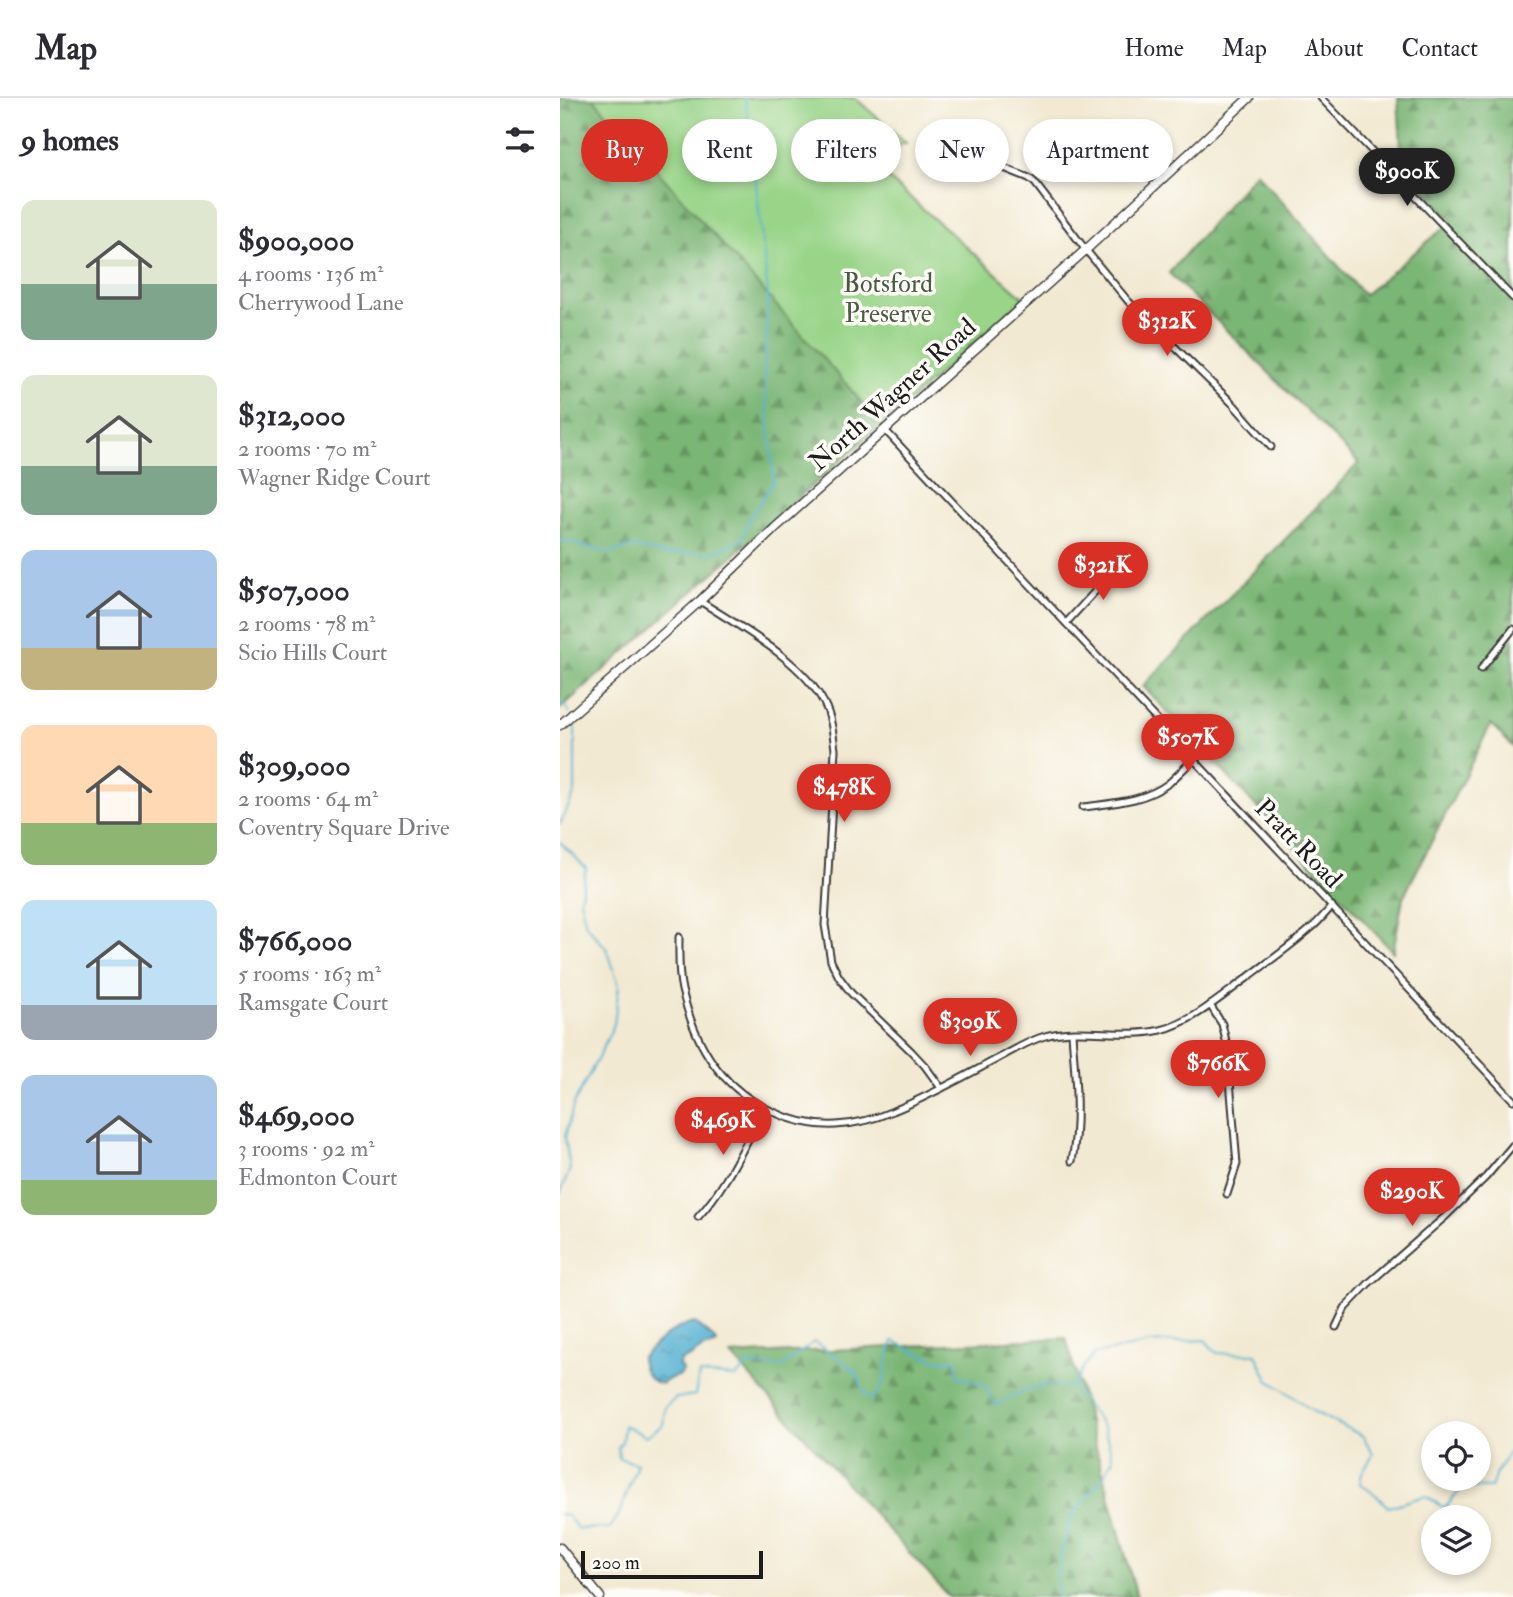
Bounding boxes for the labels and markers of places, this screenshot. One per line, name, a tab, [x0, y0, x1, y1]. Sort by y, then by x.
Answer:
pin: $900K	[1358, 148, 1456, 208]
pin: $312K	[1118, 299, 1216, 358]
pin: $321K	[1054, 542, 1152, 602]
pin: $507K	[1139, 714, 1237, 774]
pin: $478K	[795, 764, 893, 824]
pin: $309K	[921, 998, 1019, 1058]
pin: $766K	[1169, 1040, 1267, 1100]
pin: $469K	[674, 1098, 772, 1157]
pin: $290K	[1363, 1168, 1461, 1228]

